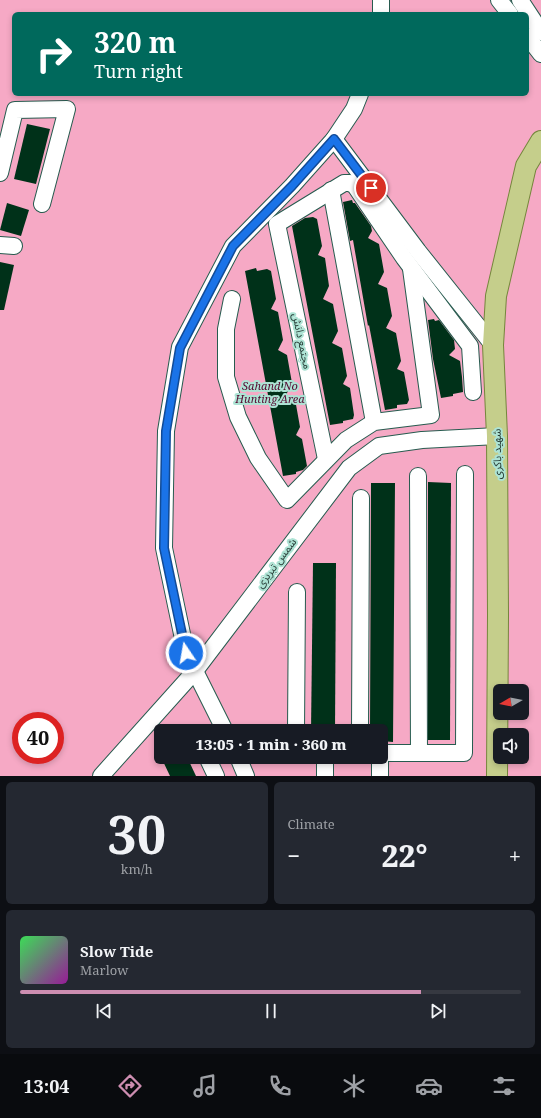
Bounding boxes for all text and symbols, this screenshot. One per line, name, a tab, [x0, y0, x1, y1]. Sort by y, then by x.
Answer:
text: 320 m	[94, 23, 176, 61]
icon: right	[28, 28, 80, 80]
text: Turn right	[94, 59, 183, 83]
pin	[354, 171, 388, 205]
icon: arrive	[360, 177, 382, 199]
street label: مجتمع دانش	[288, 312, 316, 371]
park label: Sahand No Hunting Area	[234, 378, 305, 406]
street label: شهید باکری	[489, 428, 504, 479]
street label: شمس تبریزی	[252, 534, 300, 591]
position arrow	[165, 632, 207, 674]
north arrow	[493, 684, 529, 720]
map controls	[493, 684, 529, 764]
speed limit sign: 40	[12, 712, 64, 764]
button: sound	[493, 728, 529, 764]
text: 13:05 · 1 min · 360 m	[195, 734, 347, 754]
text: 30	[107, 798, 166, 869]
text: Climate	[288, 815, 335, 833]
text: 22°	[381, 835, 427, 876]
text: −	[288, 840, 300, 870]
text: +	[509, 840, 521, 870]
text: km/h	[121, 860, 153, 878]
text: Slow Tide	[80, 941, 153, 961]
text: Marlow	[80, 961, 128, 979]
icon: previous	[93, 1000, 115, 1022]
icon: pause	[260, 1000, 282, 1022]
icon: next	[427, 1000, 449, 1022]
icon: directions	[116, 1072, 144, 1100]
icon: music	[191, 1072, 219, 1100]
icon: phone	[266, 1072, 294, 1100]
icon: climate	[340, 1072, 368, 1100]
icon: car	[415, 1072, 443, 1100]
icon: filters	[490, 1072, 518, 1100]
text: 13:04	[23, 1074, 70, 1098]

